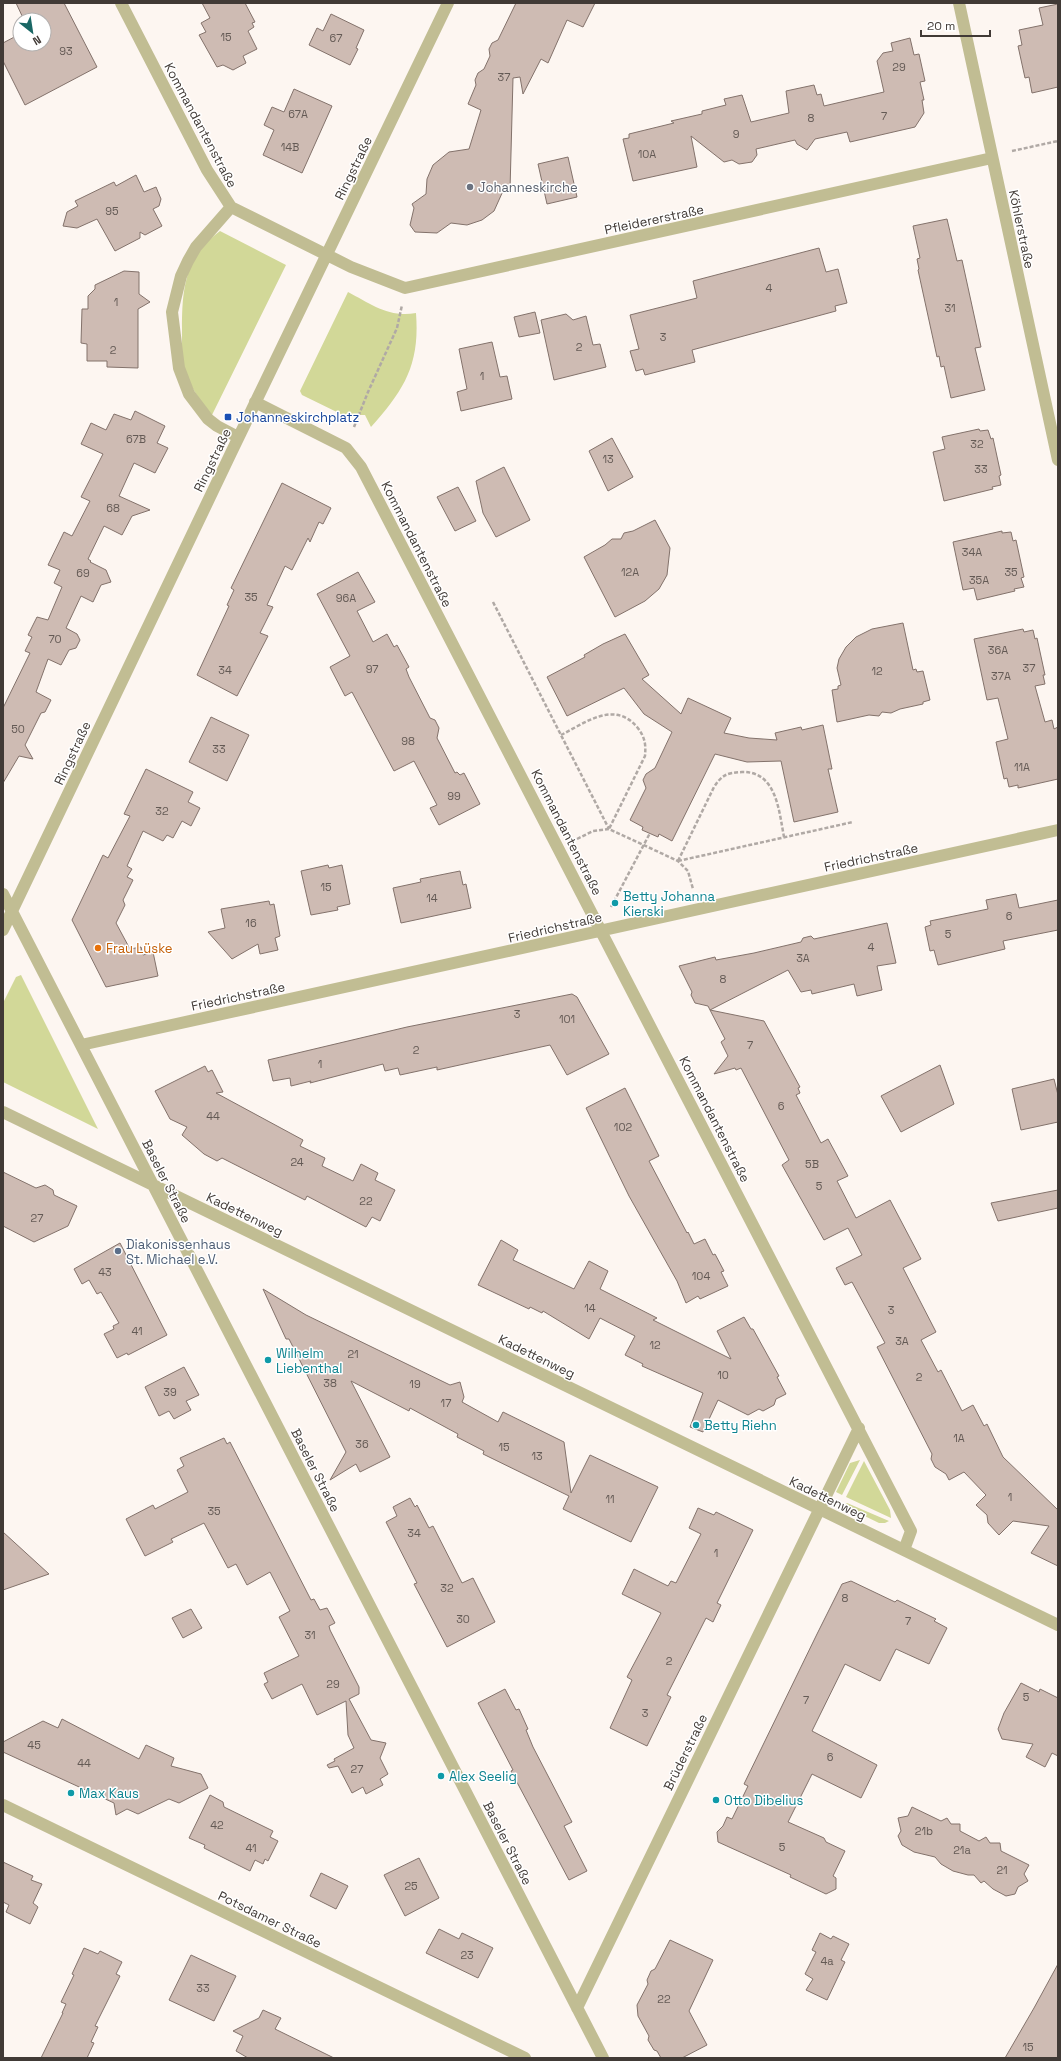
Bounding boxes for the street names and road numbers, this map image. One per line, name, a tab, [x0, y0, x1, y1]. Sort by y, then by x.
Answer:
street label: Kommandantenstraße	[160, 60, 241, 191]
street label: Ringstraße	[331, 134, 376, 203]
street label: Köhlerstraße	[1005, 188, 1038, 270]
street label: Pfleidererstraße	[603, 201, 705, 238]
street label: Ringstraße	[190, 426, 235, 495]
street label: Kommandantenstraße	[377, 478, 456, 610]
street label: Ringstraße	[50, 719, 95, 788]
street label: Kommandantenstraße	[527, 766, 606, 898]
street label: Friedrichstraße	[823, 839, 920, 876]
street label: Friedrichstraße	[507, 908, 604, 947]
street label: Friedrichstraße	[190, 978, 287, 1015]
street label: Kommandantenstraße	[675, 1053, 754, 1185]
street label: Baseler Straße	[138, 1137, 195, 1226]
street label: Kadettenweg	[204, 1189, 286, 1240]
street label: Kadettenweg	[496, 1331, 578, 1382]
street label: Baseler Straße	[287, 1426, 344, 1515]
street label: Kadettenweg	[787, 1473, 869, 1524]
street label: Brüderstraße	[660, 1711, 711, 1793]
street label: Baseler Straße	[479, 1799, 536, 1888]
street label: Potsdamer Straße	[215, 1887, 324, 1952]

